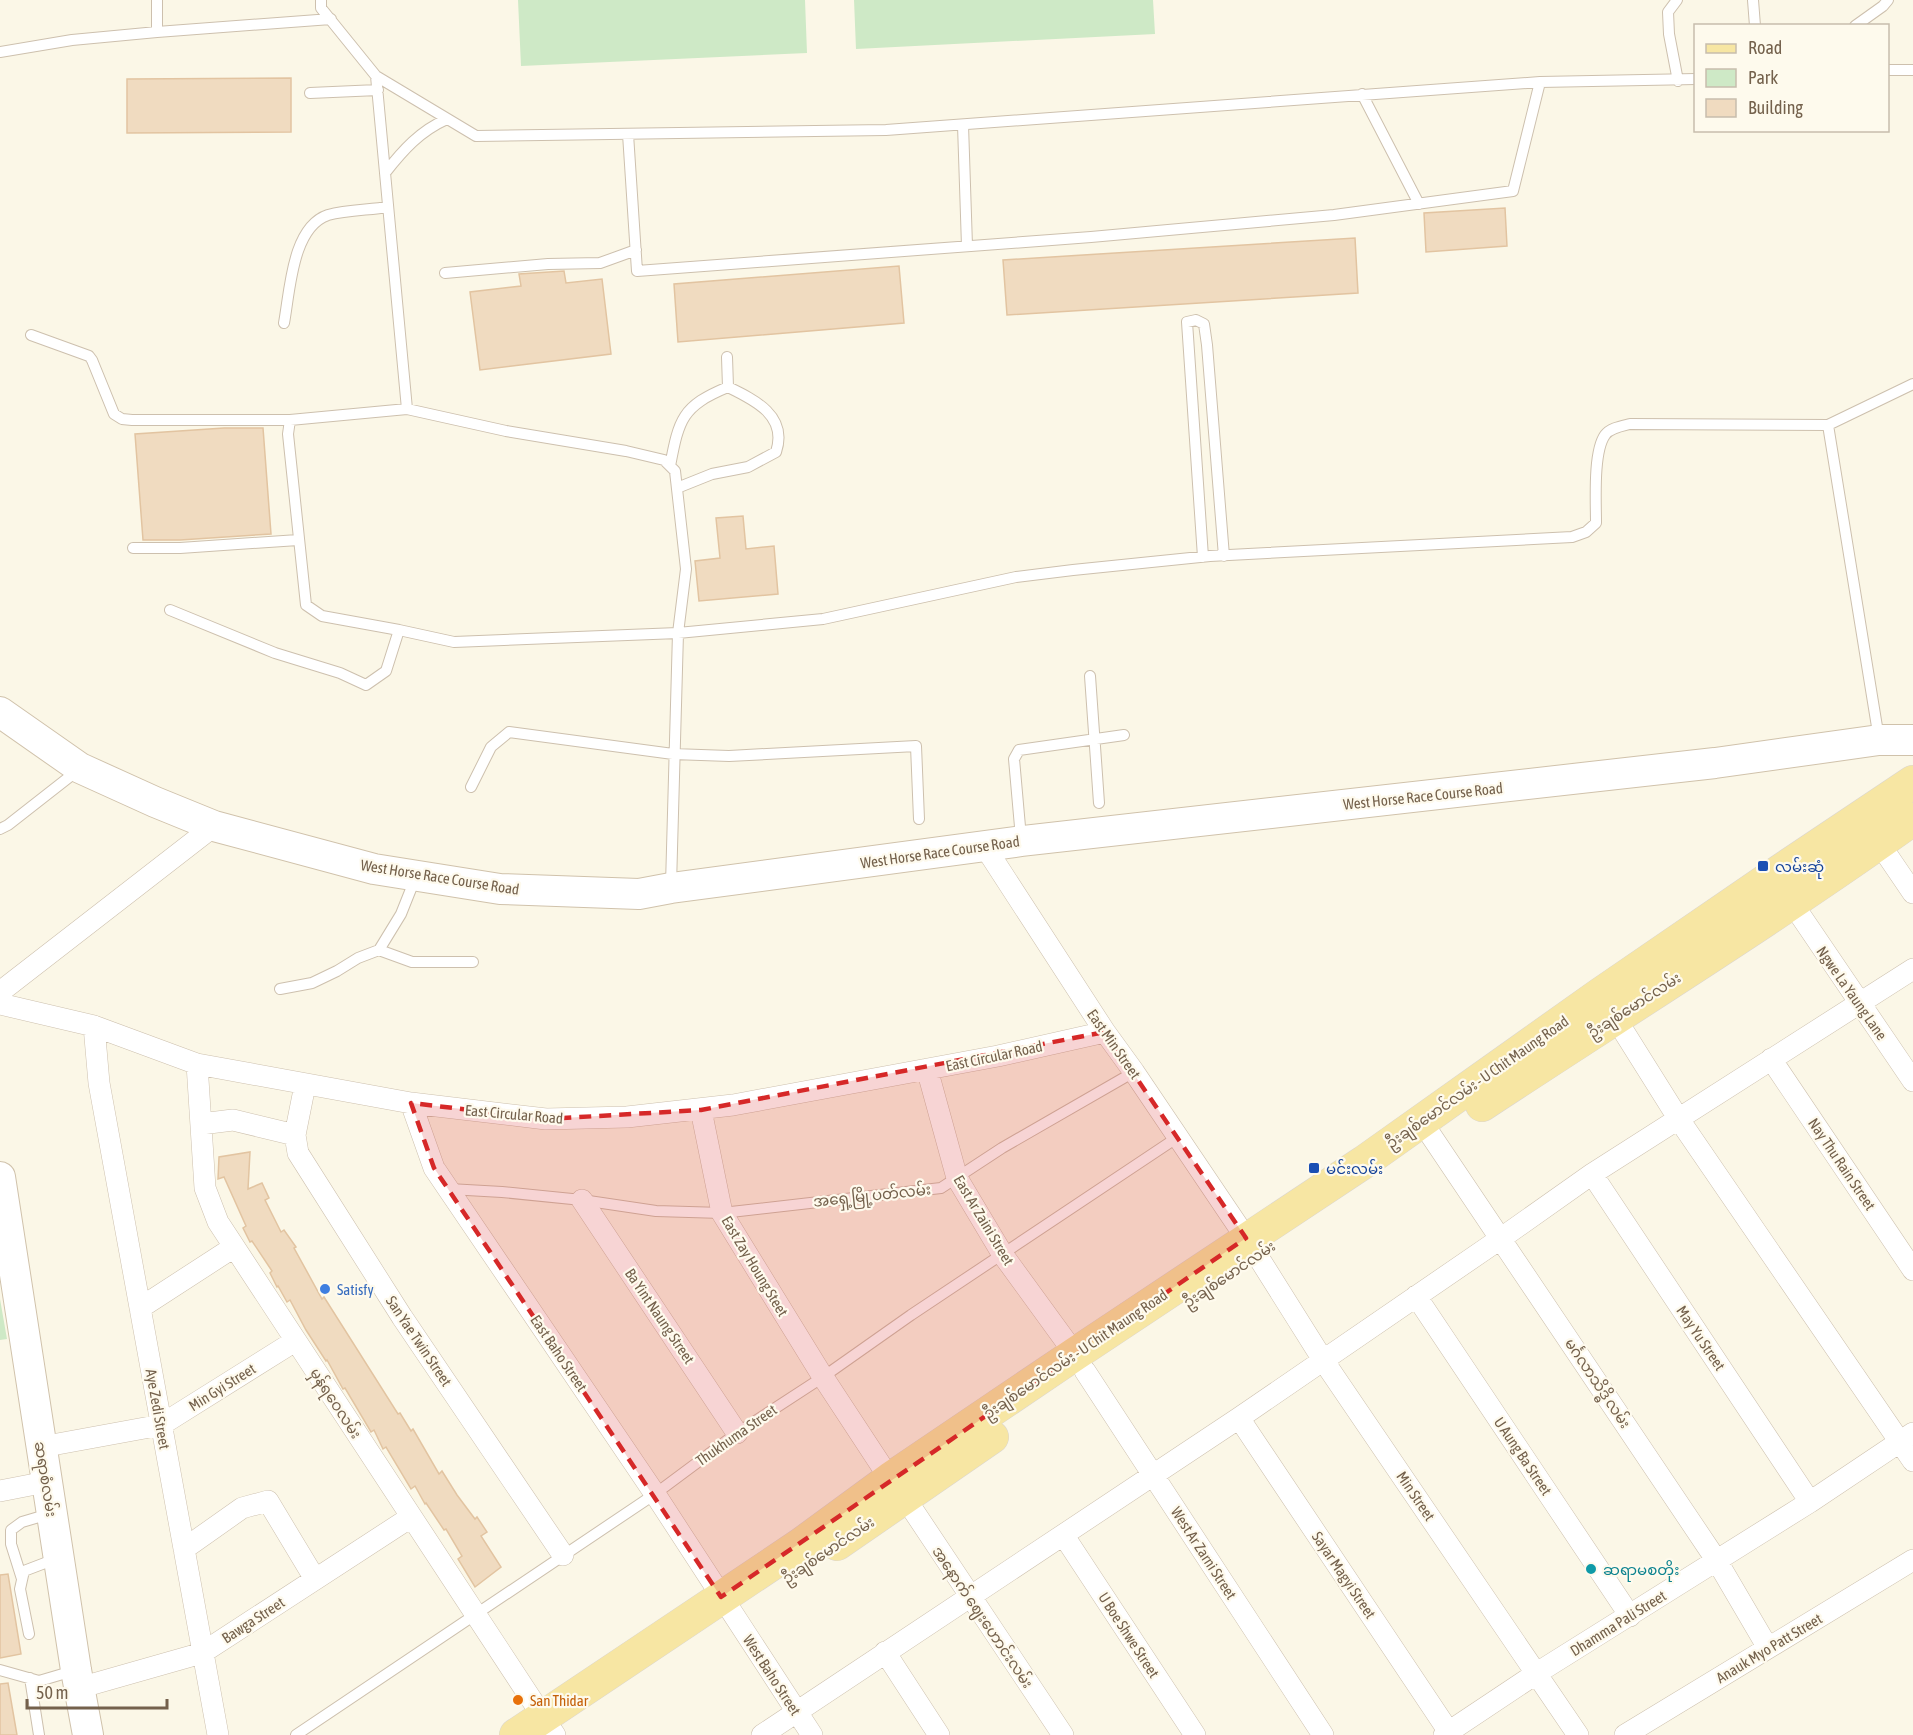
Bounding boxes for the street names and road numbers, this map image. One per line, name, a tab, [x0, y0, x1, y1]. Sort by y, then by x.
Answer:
street label: West Horse Race Course Road	[1342, 779, 1504, 813]
street label: West Horse Race Course Road	[859, 832, 1021, 872]
street label: West Horse Race Course Road	[359, 856, 521, 898]
street label: Ngwe La Yaung Lane	[1813, 943, 1891, 1043]
street label: ဦးချစ်မောင်လမ်း	[1584, 968, 1686, 1045]
street label: East Min Street	[1084, 1006, 1144, 1082]
street label: ဦးချစ်မောင်လမ်း - U Chit Maung Road	[1382, 1011, 1574, 1155]
street label: East Circular Road	[944, 1037, 1044, 1075]
street label: East Circular Road	[464, 1101, 564, 1127]
street label: Nay Thu Rain Street	[1805, 1115, 1879, 1213]
street label: East Ar Zaini Street	[951, 1172, 1017, 1268]
street label: အရှေ့မြို့ပတ်လမ်း	[812, 1179, 932, 1214]
street label: East Zay Houng Steet	[718, 1213, 792, 1319]
street label: ဦးချစ်မောင်လမ်း	[1179, 1236, 1281, 1314]
street label: Ba Yint Naung Street	[622, 1265, 698, 1367]
street label: ဦးချစ်မောင်လမ်း - U Chit Maung Road	[979, 1285, 1173, 1426]
street label: San Yae Twin Street	[383, 1293, 455, 1389]
street label: May Yu Street	[1673, 1303, 1729, 1373]
street label: East Baho Street	[527, 1312, 591, 1394]
street label: မင်္ဂလာသိဒ္ဓိ လမ်း	[1558, 1334, 1635, 1434]
street label: Min Gyi Street	[186, 1360, 258, 1414]
street label: မှန်ရဝေလမ်း	[304, 1364, 366, 1444]
street label: Aye Zedi Street	[143, 1368, 173, 1450]
street label: Thukhuma Street	[692, 1401, 780, 1469]
street label: U Aung Ba Street	[1491, 1414, 1555, 1498]
street label: ဆရာစံလမ်း	[28, 1440, 61, 1519]
street label: Min Street	[1393, 1468, 1439, 1524]
street label: West Ar Zarni Street	[1168, 1504, 1240, 1602]
street label: ဦးချစ်မောင်လမ်း	[778, 1512, 880, 1590]
street label: Sayar Magyi Street	[1309, 1528, 1379, 1622]
street label: အနောက် ဈေးဟောင်းလမ်း	[926, 1542, 1038, 1693]
street label: Dhamma Pali Street	[1567, 1587, 1669, 1659]
street label: U Boe Shwe Street	[1095, 1589, 1163, 1681]
street label: Bawga Street	[219, 1593, 287, 1647]
street label: Anauk Myo Patt Street	[1713, 1610, 1825, 1686]
street label: West Baho Street	[740, 1632, 804, 1718]

